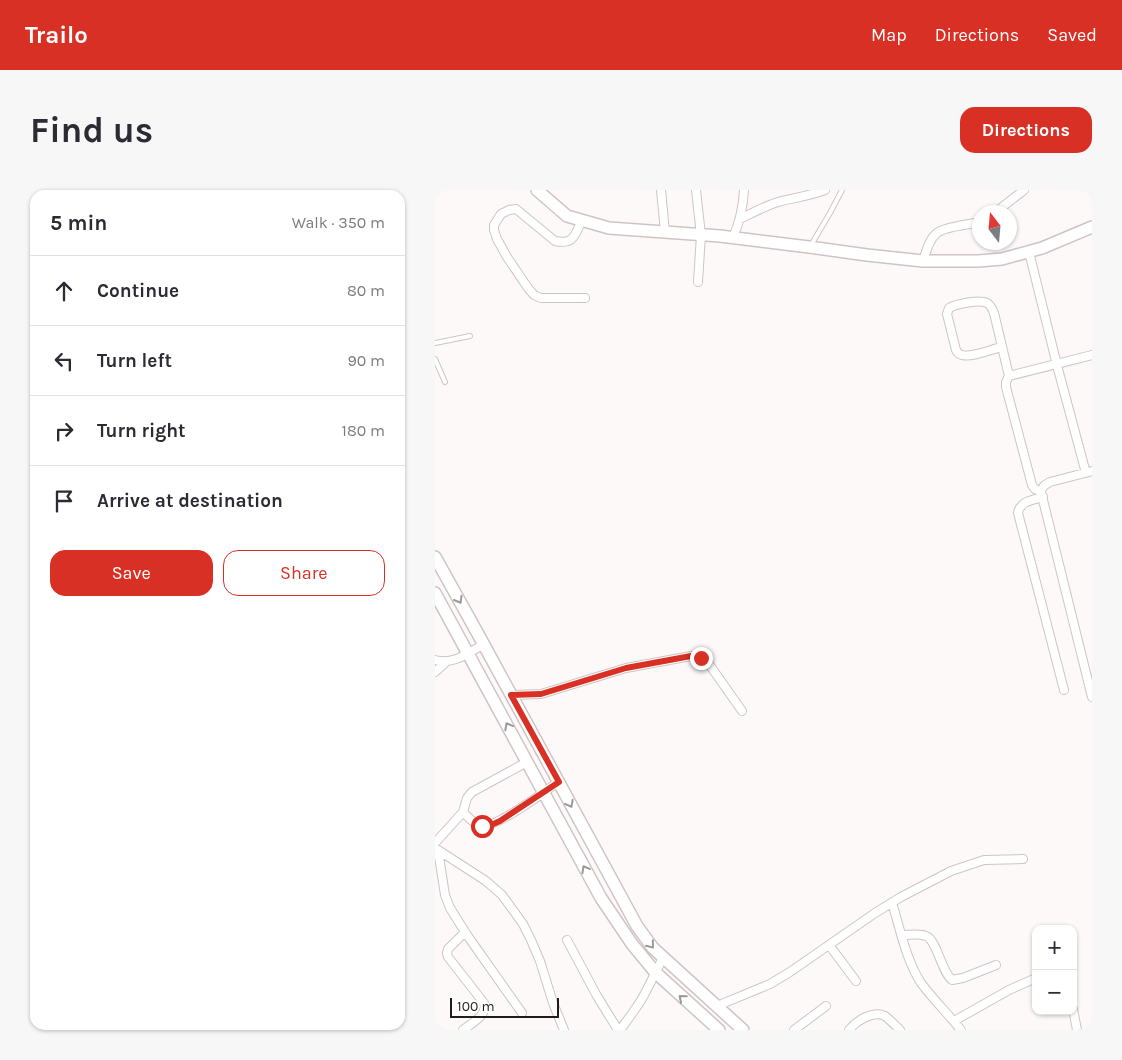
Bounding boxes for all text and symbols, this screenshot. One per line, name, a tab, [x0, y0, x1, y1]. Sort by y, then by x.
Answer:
text: Trailo	[25, 21, 88, 49]
text: Map	[871, 24, 907, 46]
text: Directions	[935, 24, 1019, 46]
text: Saved	[1047, 24, 1097, 46]
button: Directions	[960, 107, 1092, 153]
text: Find us	[30, 110, 153, 151]
north arrow	[972, 205, 1017, 250]
text: 5 min	[50, 211, 107, 235]
text: Walk · 350 m	[292, 213, 385, 232]
icon: ahead	[50, 277, 78, 305]
text: Continue	[97, 280, 179, 302]
text: 80 m	[347, 281, 385, 300]
icon: left	[50, 347, 78, 375]
text: Turn left	[97, 350, 172, 372]
text: 90 m	[347, 351, 385, 370]
icon: right	[50, 417, 78, 445]
text: Turn right	[97, 420, 186, 442]
text: 180 m	[342, 421, 385, 440]
icon: arrive	[50, 487, 78, 515]
text: Arrive at destination	[97, 490, 283, 512]
button: Save	[50, 550, 213, 596]
button: Share	[223, 550, 385, 596]
one-way arrow	[453, 594, 463, 603]
route end	[690, 647, 713, 670]
one-way arrow	[504, 723, 514, 732]
one-way arrow	[564, 799, 574, 808]
route start	[471, 815, 494, 838]
one-way arrow	[581, 865, 591, 874]
map controls	[1032, 925, 1077, 1015]
button: +	[1032, 925, 1077, 970]
one-way arrow	[645, 939, 654, 948]
button: −	[1032, 970, 1077, 1015]
scale bar	[450, 995, 559, 1018]
one-way arrow	[679, 995, 688, 1004]
text: 100 m	[457, 998, 495, 1015]

